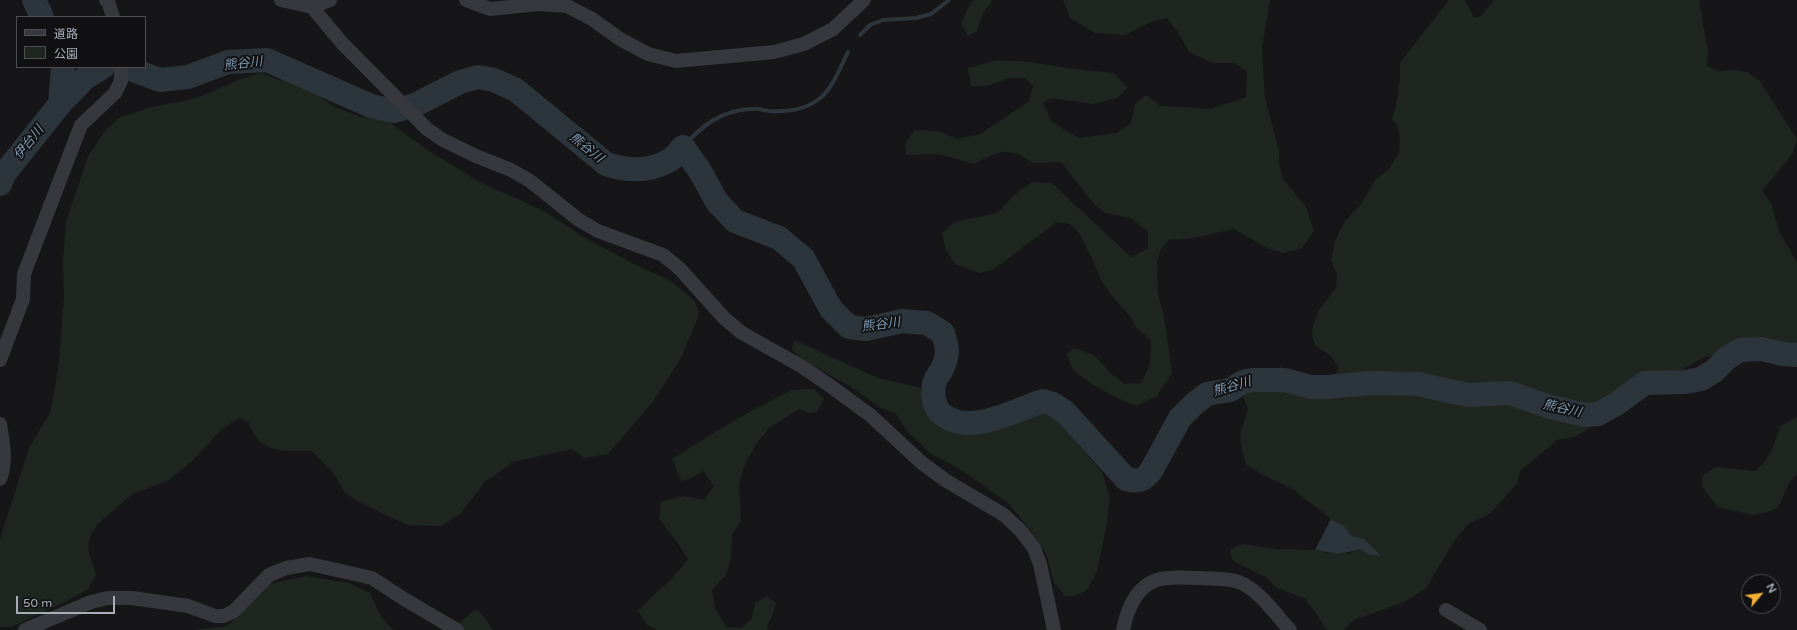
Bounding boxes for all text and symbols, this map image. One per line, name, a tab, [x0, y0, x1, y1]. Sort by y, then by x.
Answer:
legend	[16, 16, 146, 68]
text: 道路	[54, 27, 78, 41]
text: 公園	[54, 47, 78, 61]
water label: 熊谷川	[223, 54, 263, 74]
water label: 伊台川	[11, 123, 47, 163]
water label: 熊谷川	[566, 130, 606, 166]
water label: 熊谷川	[861, 315, 901, 335]
water label: 熊谷川	[1211, 374, 1253, 400]
water label: 熊谷川	[1541, 397, 1583, 421]
north arrow	[1741, 574, 1781, 614]
text: N	[1763, 581, 1779, 595]
scale bar	[18, 588, 117, 614]
text: 50 m	[23, 596, 52, 610]

